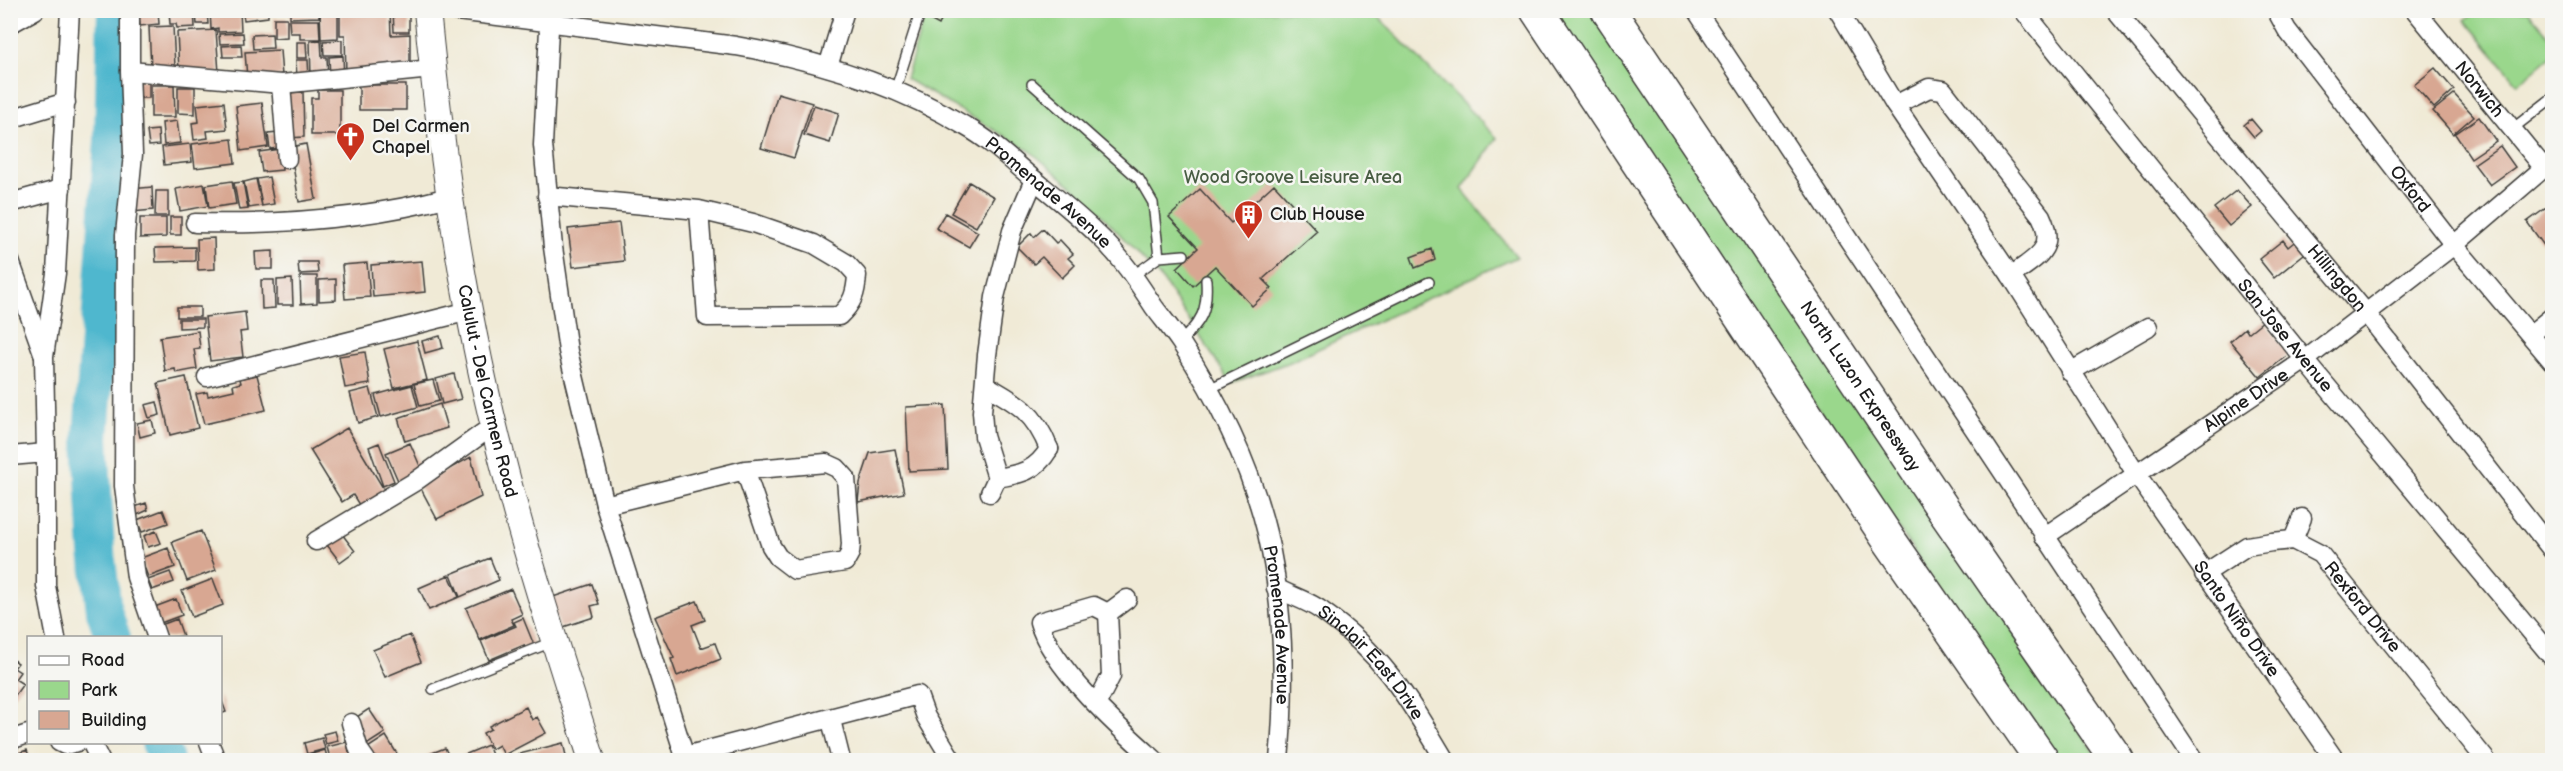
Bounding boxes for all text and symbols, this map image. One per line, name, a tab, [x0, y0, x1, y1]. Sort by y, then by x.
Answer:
street label: Norwich	[2450, 57, 2509, 121]
place label: Del Carmen Chapel	[372, 116, 470, 158]
church icon: Del Carmen Chapel	[335, 120, 367, 162]
street label: Promenade Avenue	[981, 132, 1116, 253]
street label: Oxford	[2386, 161, 2435, 217]
park label: Wood Groove Leisure Area	[1184, 167, 1402, 188]
building icon: Club House	[1233, 198, 1265, 240]
place label: Club House	[1270, 204, 1365, 225]
street label: Hillingdon	[2303, 240, 2371, 316]
street label: San Jose Avenue	[2233, 275, 2338, 396]
street label: Calulut - Del Carmen Road	[454, 283, 522, 500]
street label: North Luzon Expressway	[1796, 297, 1926, 476]
street label: Alpine Drive	[2200, 364, 2293, 436]
street label: Promenade Avenue	[1259, 543, 1293, 705]
street label: Santo Niño Drive	[2189, 557, 2285, 681]
street label: Rexford Drive	[2320, 557, 2406, 657]
street label: Sinclair East Drive	[1314, 601, 1428, 724]
legend	[27, 636, 222, 744]
text: Road	[81, 650, 125, 671]
text: Park	[81, 680, 117, 701]
text: Building	[81, 710, 147, 731]

